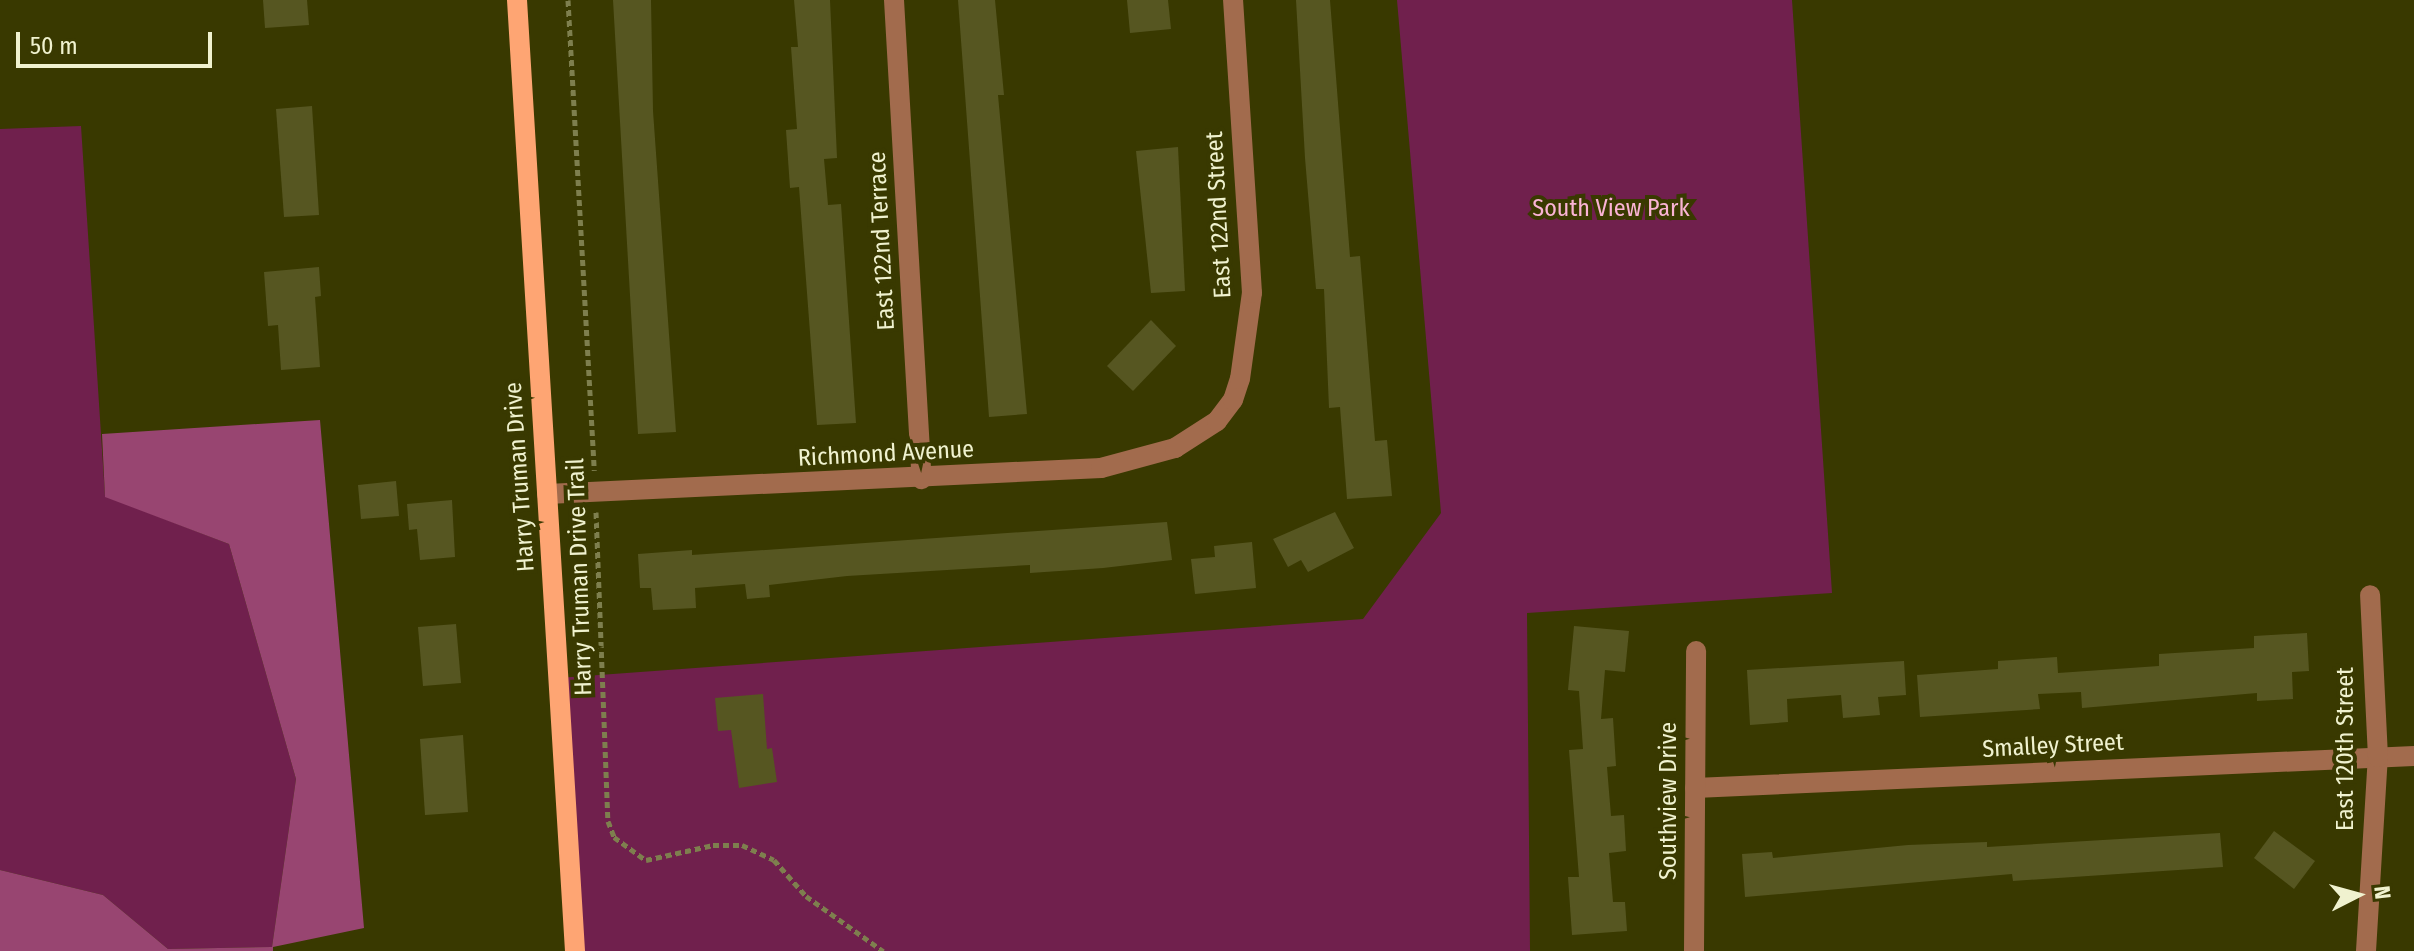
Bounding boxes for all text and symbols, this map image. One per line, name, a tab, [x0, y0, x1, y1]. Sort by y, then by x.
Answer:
scale bar	[20, 16, 216, 66]
text: 50 m	[30, 32, 78, 60]
street label: East 122nd Street	[1200, 131, 1238, 299]
street label: East 122nd Terrace	[863, 151, 901, 331]
park label: South View Park	[1532, 195, 1690, 223]
street label: Harry Truman Drive	[499, 381, 541, 573]
street label: Richmond Avenue	[797, 435, 975, 473]
street label: Harry Truman Drive Trail	[561, 458, 599, 696]
street label: East 120th Street	[2332, 667, 2360, 831]
street label: Southview Drive	[1655, 722, 1683, 880]
street label: Smalley Street	[1982, 728, 2124, 764]
north arrow	[2318, 855, 2398, 935]
text: N	[2368, 884, 2396, 900]

